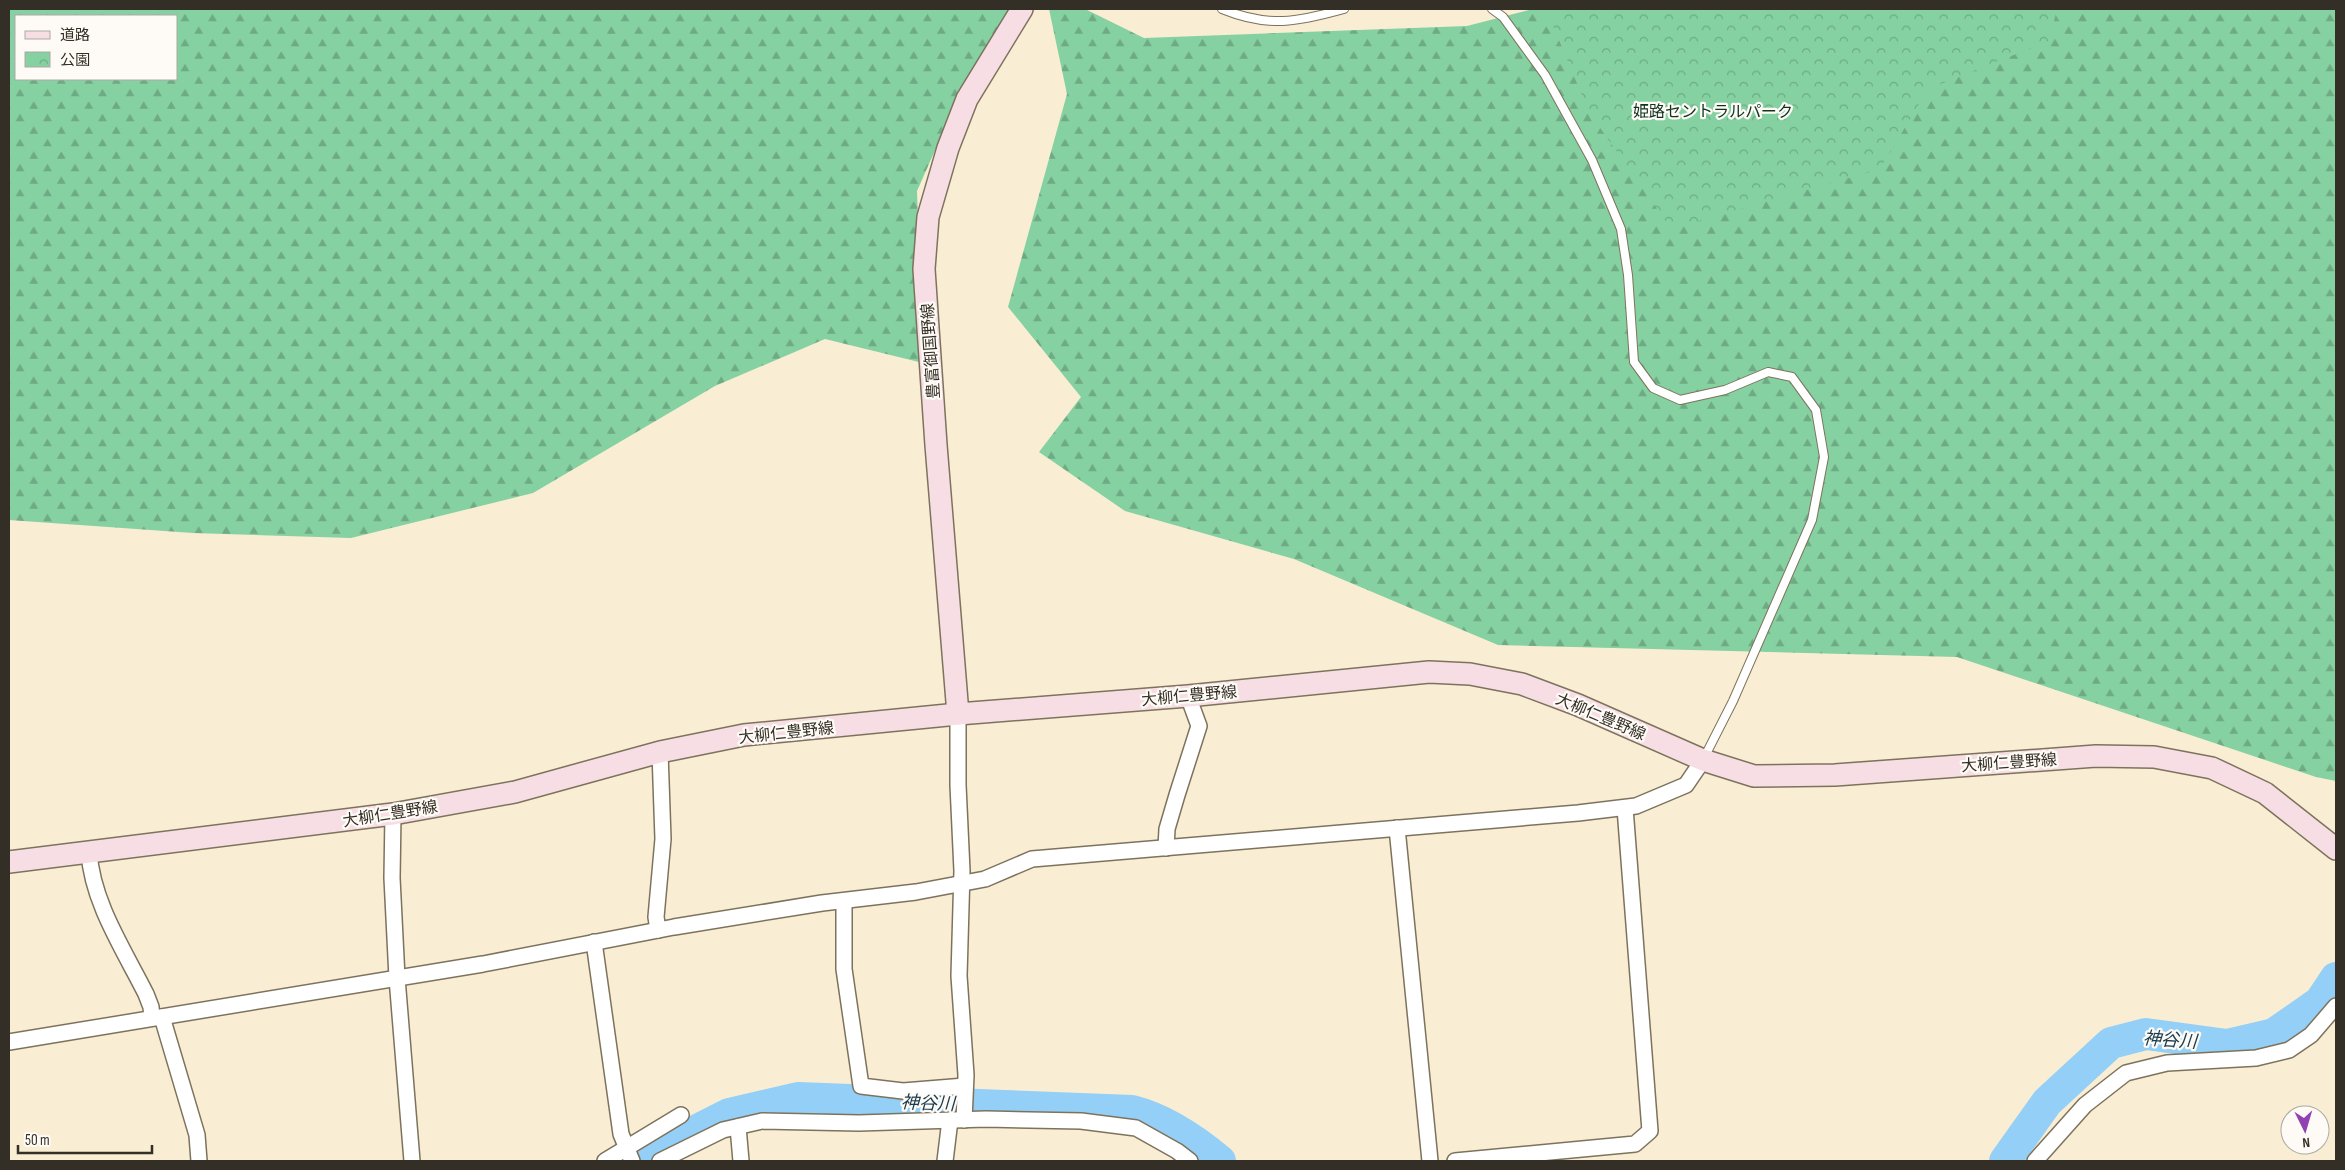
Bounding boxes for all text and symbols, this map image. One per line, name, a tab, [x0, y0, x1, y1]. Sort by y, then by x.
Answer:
legend	[15, 15, 178, 80]
text: 道路	[60, 26, 90, 45]
text: 公園	[60, 51, 90, 70]
park label: 姫路セントラルパーク	[1633, 103, 1793, 122]
street label: 豊富御国野線	[919, 302, 944, 399]
street label: 大柳仁豊野線	[1140, 683, 1238, 710]
street label: 大柳仁豊野線	[1553, 690, 1648, 745]
street label: 大柳仁豊野線	[737, 719, 835, 748]
street label: 大柳仁豊野線	[1961, 751, 2058, 776]
street label: 大柳仁豊野線	[341, 798, 439, 831]
water label: 神谷川	[2142, 1028, 2200, 1053]
water label: 神谷川	[901, 1092, 957, 1115]
north arrow	[2280, 1105, 2330, 1155]
scale bar	[18, 1122, 151, 1154]
text: 50 m	[25, 1131, 50, 1150]
text: N	[2302, 1134, 2311, 1151]

